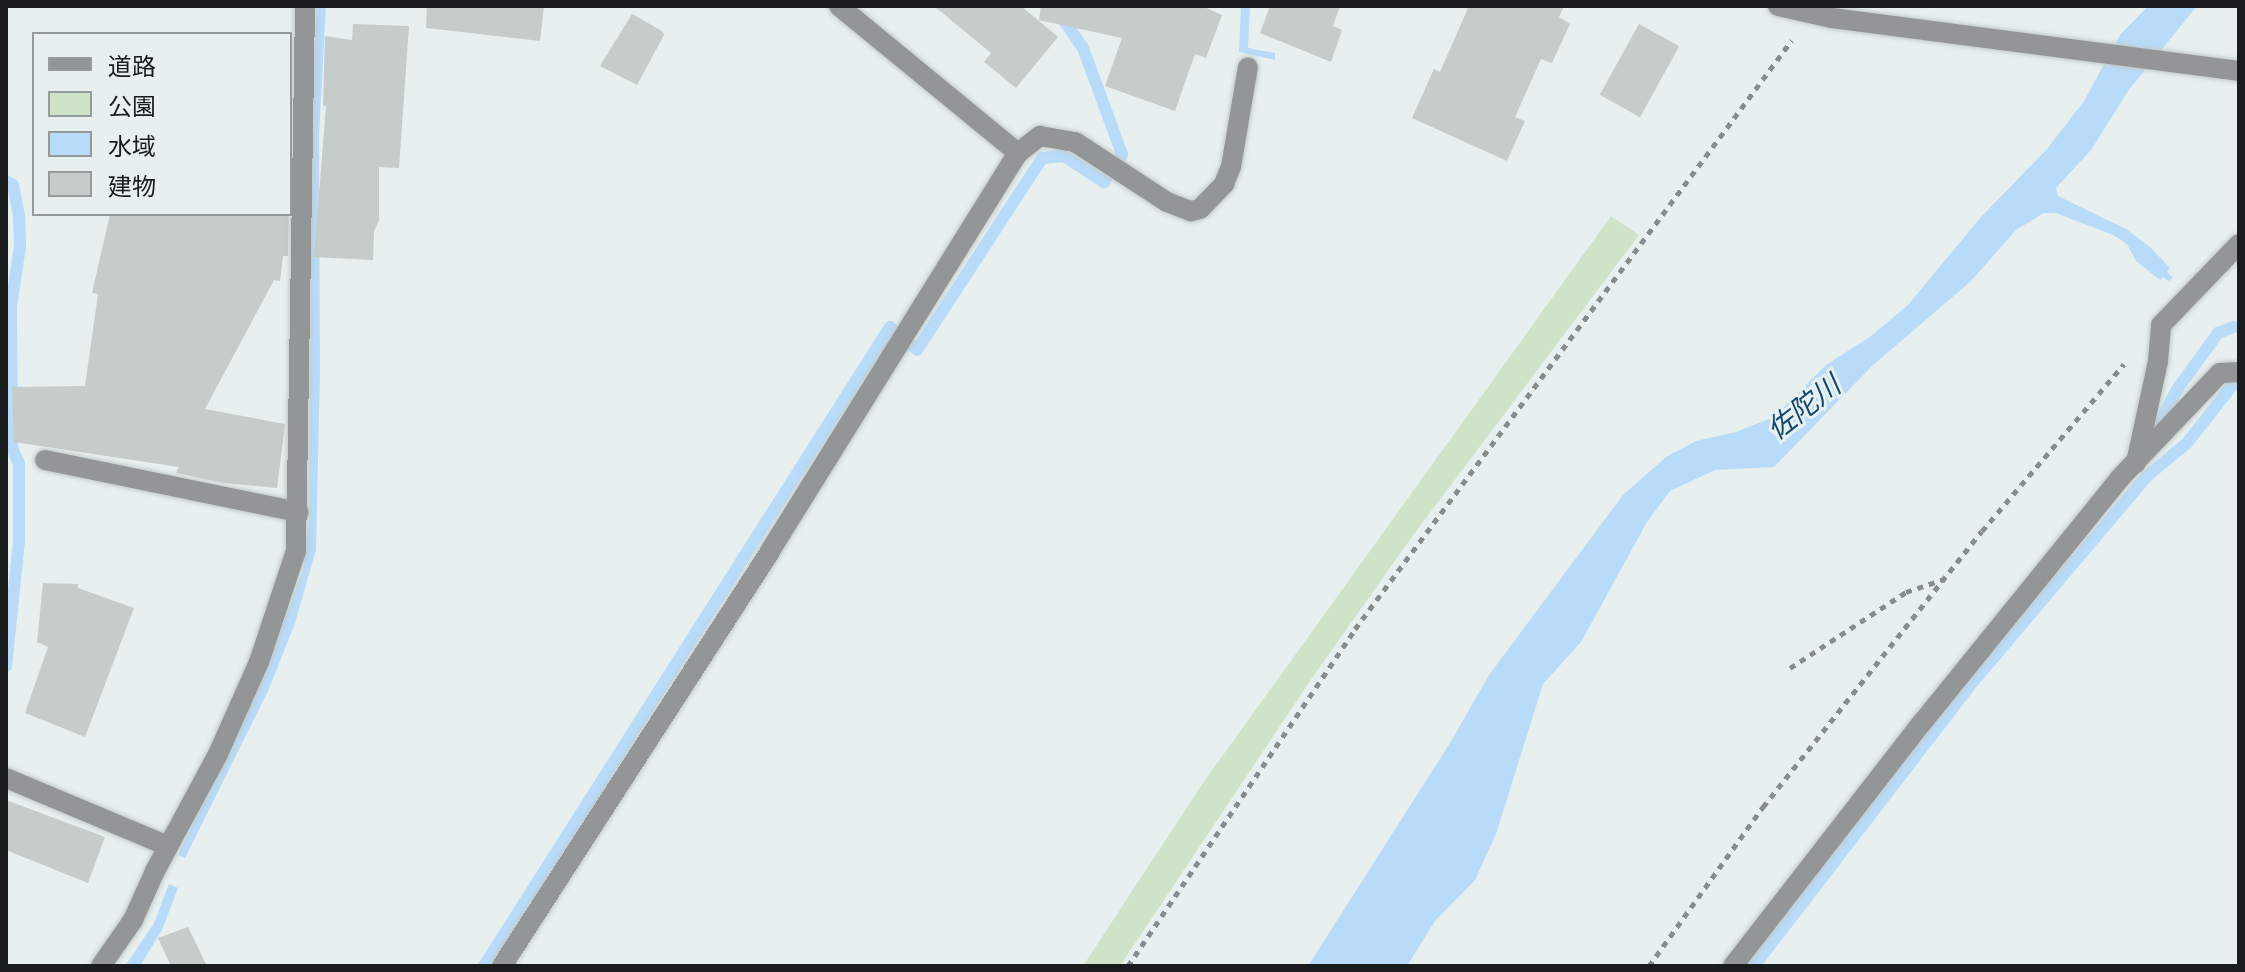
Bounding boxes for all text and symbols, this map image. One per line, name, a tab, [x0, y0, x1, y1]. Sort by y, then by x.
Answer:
legend	[32, 32, 292, 216]
text: 道路	[108, 53, 156, 81]
text: 公園	[108, 93, 156, 121]
text: 水域	[108, 133, 156, 161]
text: 建物	[108, 173, 156, 201]
water label: 佐陀川	[1761, 369, 1847, 447]

